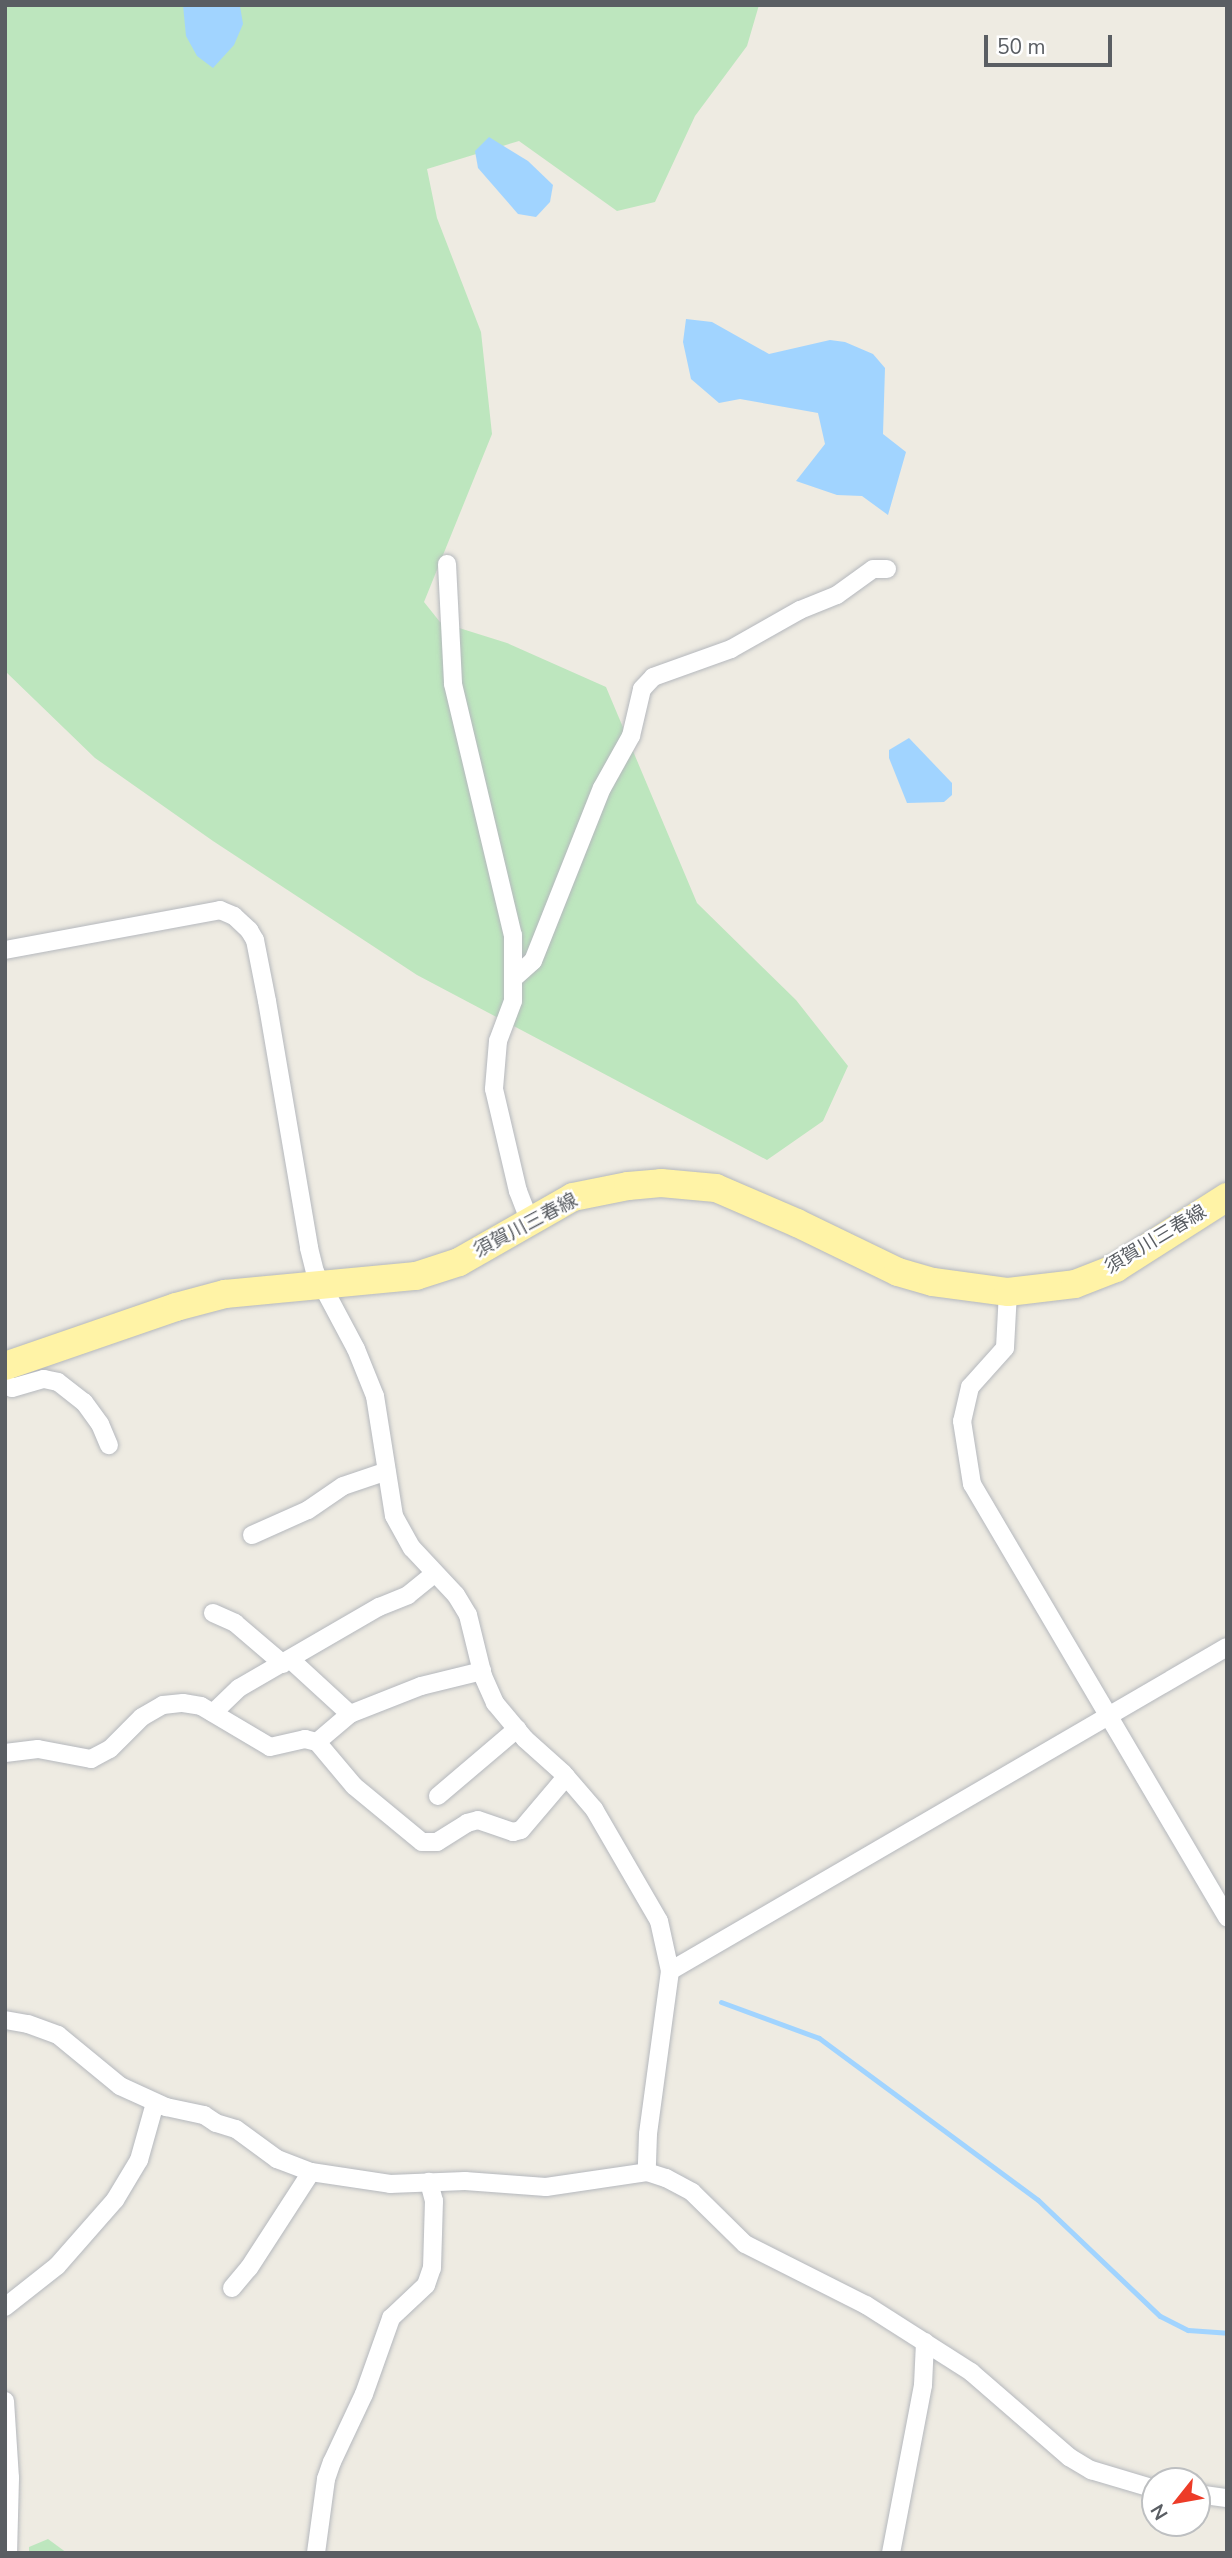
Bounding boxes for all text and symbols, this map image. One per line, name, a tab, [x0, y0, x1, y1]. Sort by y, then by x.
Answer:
scale bar	[987, 21, 1115, 65]
text: 50 m	[997, 33, 1046, 61]
street label: 須賀川三春線	[470, 1189, 582, 1263]
street label: 須賀川三春線	[1101, 1201, 1211, 1279]
north arrow	[1141, 2467, 1211, 2537]
text: N	[1145, 2499, 1175, 2525]

